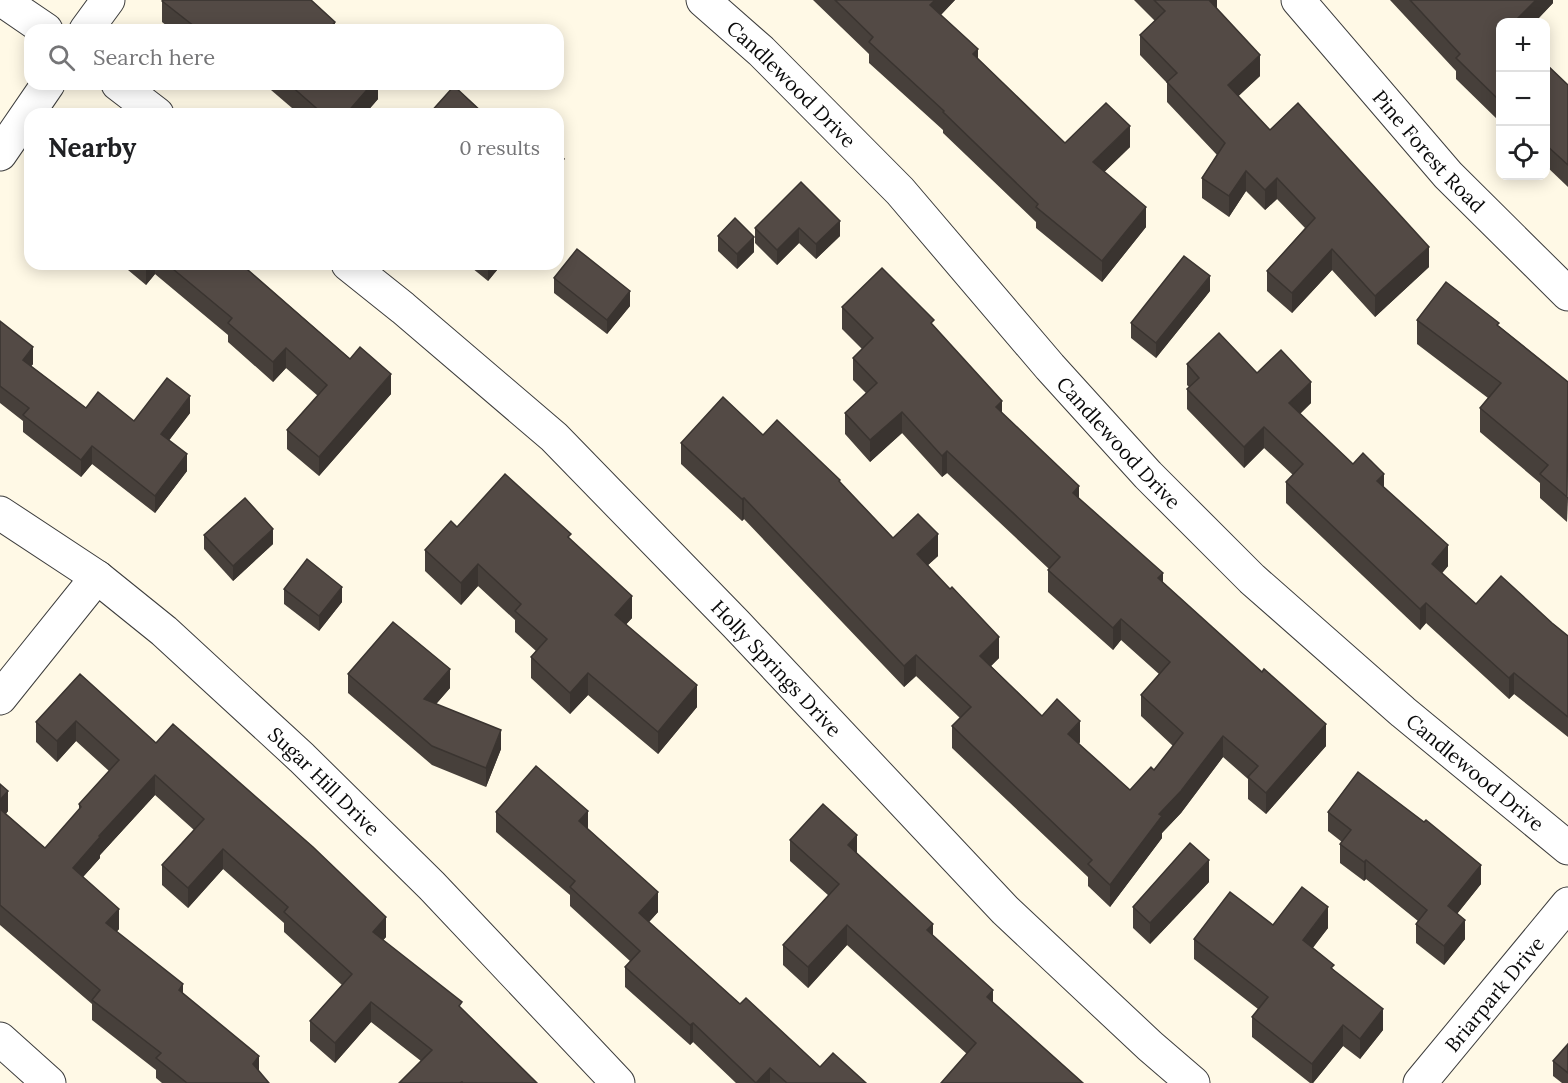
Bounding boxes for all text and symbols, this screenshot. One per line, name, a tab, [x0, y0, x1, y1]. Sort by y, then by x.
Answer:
street label: Candlewood Drive	[722, 15, 862, 152]
map controls	[1496, 18, 1550, 180]
button: +	[1496, 18, 1550, 72]
search box	[24, 24, 564, 90]
icon: search	[45, 41, 78, 74]
text: Search here	[93, 43, 215, 71]
button: −	[1496, 72, 1550, 126]
street label: Pine Forest Road	[1368, 84, 1491, 218]
button: locate	[1496, 126, 1550, 180]
text: Nearby	[48, 131, 136, 164]
text: 0 results	[459, 135, 540, 160]
street label: Candlewood Drive	[1052, 371, 1187, 514]
street label: Holly Springs Drive	[707, 594, 848, 742]
street label: Candlewood Drive	[1402, 708, 1550, 836]
street label: Sugar Hill Drive	[264, 721, 386, 841]
street label: Briarpark Drive	[1439, 931, 1549, 1056]

